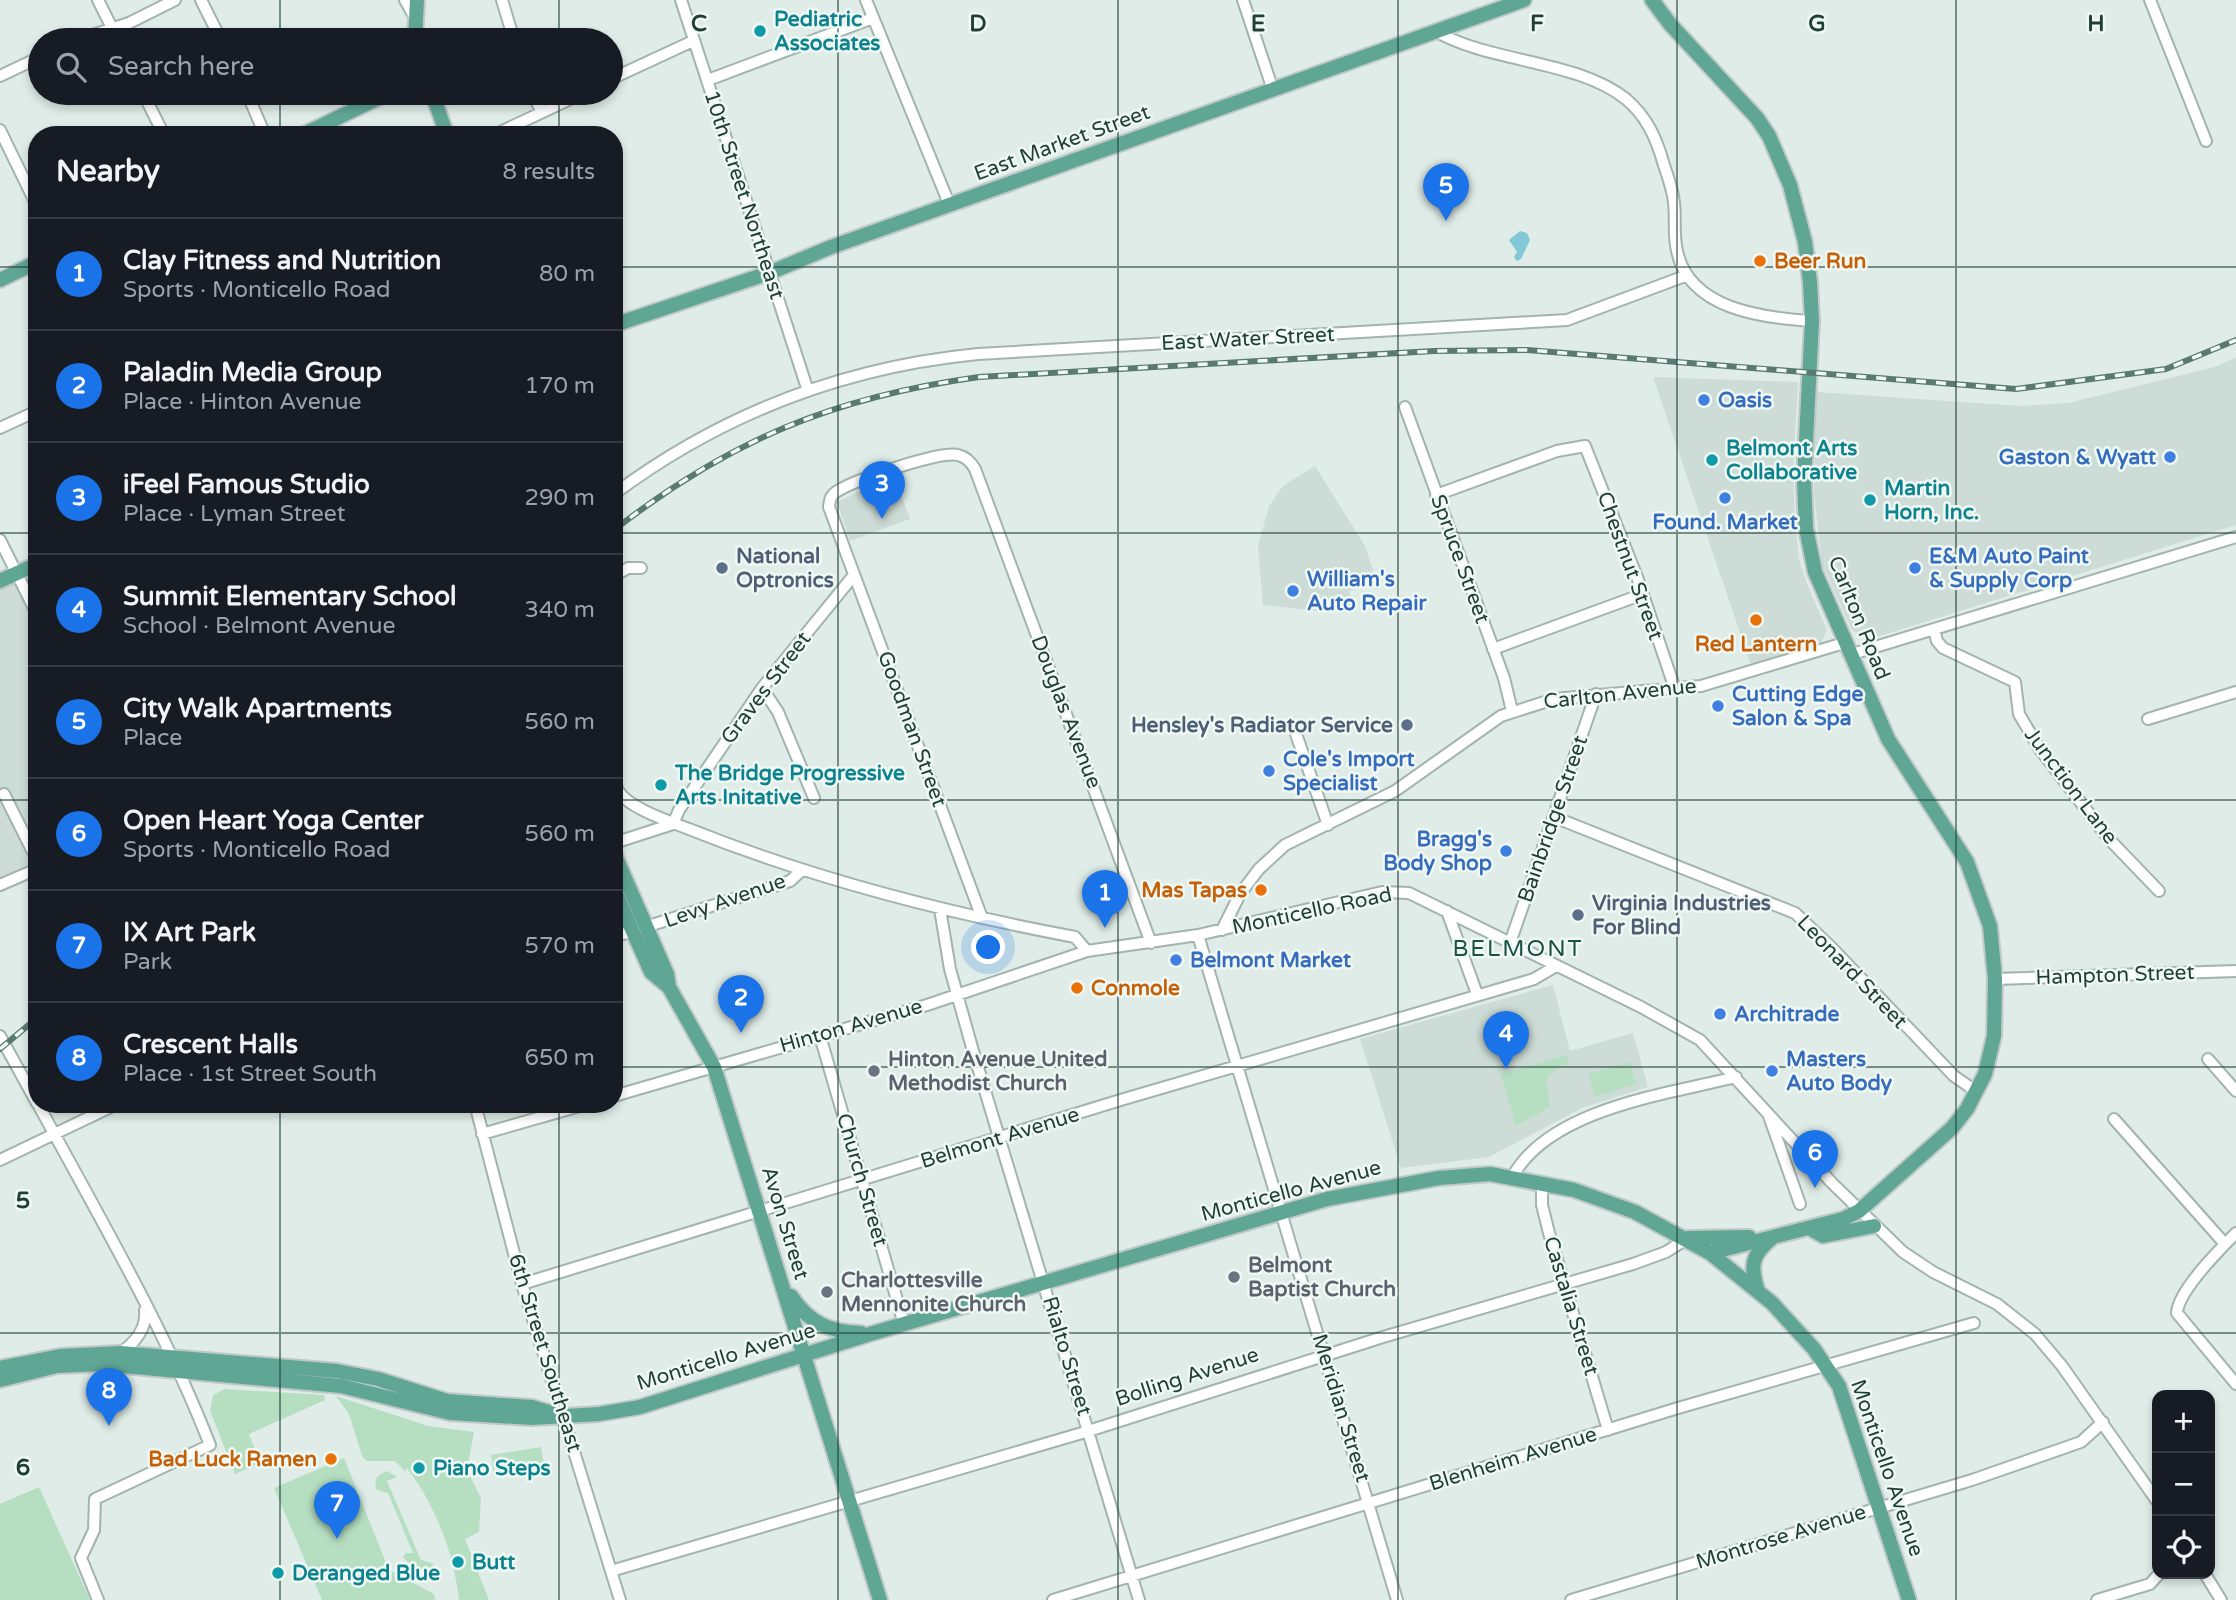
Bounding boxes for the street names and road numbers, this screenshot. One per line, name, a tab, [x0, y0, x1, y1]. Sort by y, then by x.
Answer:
street label: 10th Street Northeast	[698, 87, 790, 303]
street label: East Market Street	[971, 100, 1153, 186]
street label: East Water Street	[1161, 322, 1335, 356]
street label: Chestnut Street	[1592, 488, 1668, 644]
street label: Spruce Street	[1425, 491, 1495, 627]
street label: Carlton Road	[1823, 552, 1895, 684]
street label: Graves Street	[716, 627, 816, 749]
street label: Douglas Avenue	[1025, 632, 1107, 792]
street label: Goodman Street	[872, 648, 952, 810]
street label: Carlton Avenue	[1542, 674, 1698, 714]
street label: Junction Lane	[2019, 723, 2123, 849]
street label: Bainbridge Street	[1513, 732, 1593, 906]
street label: Levy Avenue	[661, 868, 789, 933]
street label: Monticello Road	[1230, 882, 1394, 940]
street label: Leonard Street	[1792, 910, 1912, 1034]
street label: Hampton Street	[2035, 960, 2195, 990]
street label: Hinton Avenue	[777, 994, 925, 1058]
street label: Belmont Avenue	[918, 1102, 1083, 1174]
street label: Church Street	[831, 1111, 893, 1249]
street label: Monticello Avenue	[1198, 1155, 1384, 1227]
street label: Avon Street	[756, 1163, 814, 1283]
street label: Castalia Street	[1538, 1234, 1604, 1378]
street label: 6th Street Southeast	[503, 1251, 587, 1455]
street label: Rialto Street	[1037, 1293, 1097, 1419]
street label: Monticello Avenue	[634, 1318, 818, 1396]
street label: Meridian Street	[1307, 1331, 1375, 1485]
street label: Bolling Avenue	[1112, 1342, 1262, 1412]
street label: Monticello Avenue	[1845, 1376, 1929, 1560]
street label: Blenheim Avenue	[1426, 1422, 1600, 1496]
street label: Montrose Avenue	[1693, 1499, 1869, 1575]

